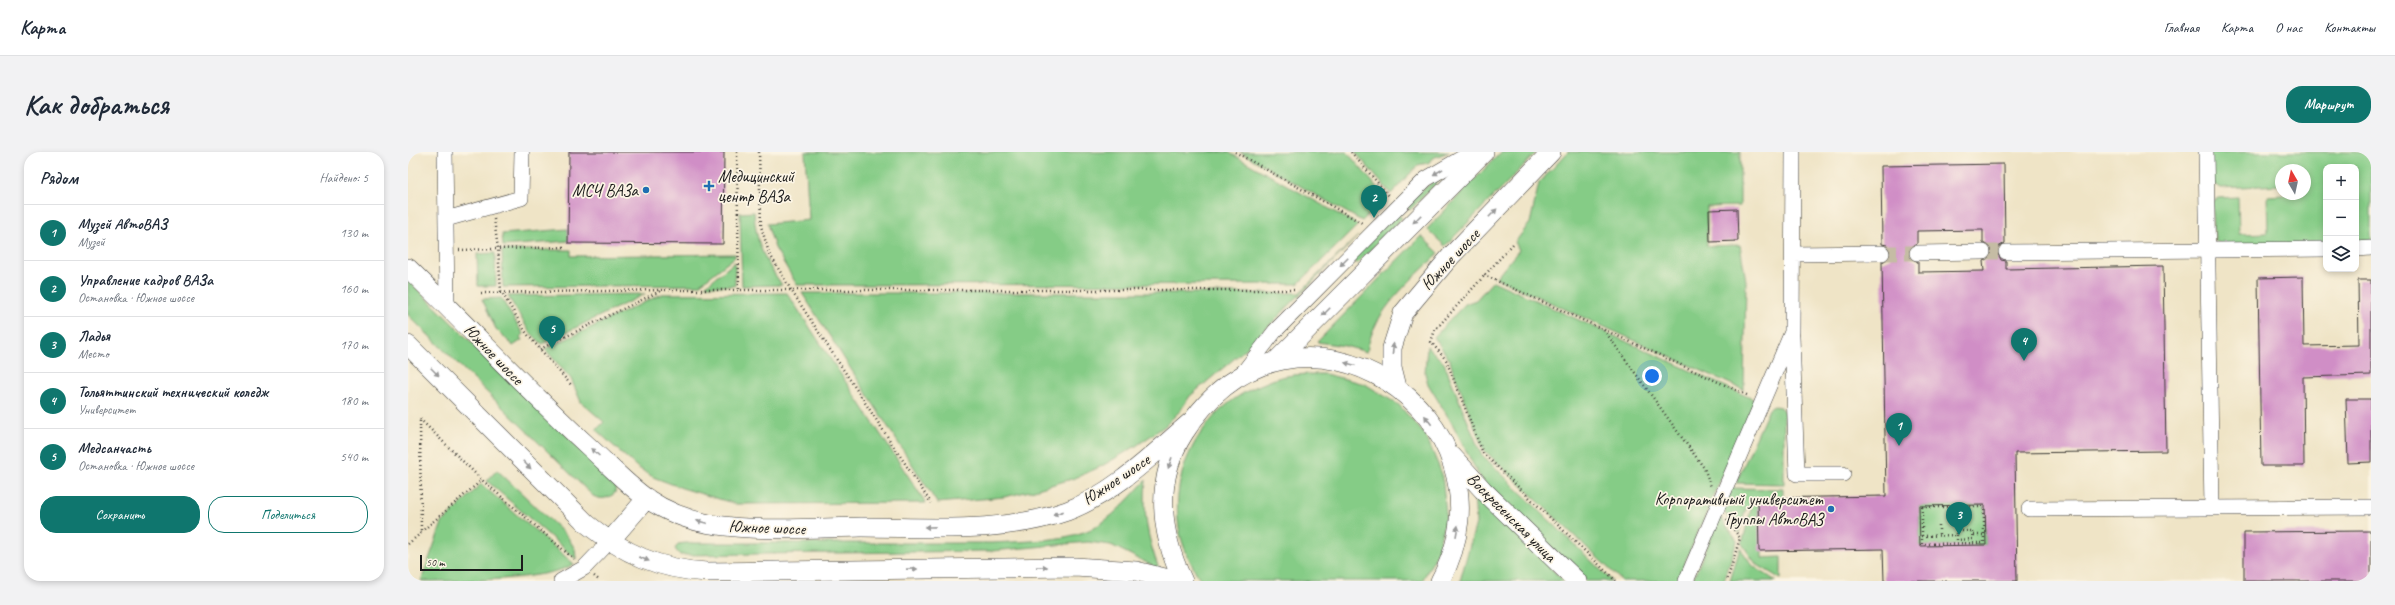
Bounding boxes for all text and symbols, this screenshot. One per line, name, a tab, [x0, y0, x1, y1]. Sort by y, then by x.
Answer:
text: Карта	[20, 16, 65, 40]
text: Главная	[2164, 19, 2199, 36]
text: Карта	[2221, 19, 2253, 36]
text: О нас	[2275, 19, 2302, 36]
text: Контакты	[2324, 19, 2375, 36]
button: Маршрут	[2286, 86, 2371, 123]
text: Как добраться	[24, 87, 169, 122]
north arrow	[2275, 164, 2311, 200]
map controls	[2323, 164, 2359, 272]
button: +	[2323, 164, 2359, 200]
place label: Медицинский центр ВАЗа	[718, 166, 795, 207]
text: Рядом	[40, 168, 78, 189]
one-way arrow	[1433, 168, 1443, 176]
text: Найдено: 5	[320, 170, 368, 186]
place label: МСЧ ВАЗа	[572, 180, 640, 201]
marker: Медицинский центр ВАЗа	[703, 180, 715, 192]
marker: МСЧ ВАЗа	[641, 185, 651, 195]
pin: 2	[1361, 185, 1387, 218]
button: −	[2323, 200, 2359, 236]
one-way arrow	[1488, 208, 1498, 218]
one-way arrow	[1413, 214, 1422, 224]
text: Музей АвтоВАЗ	[78, 215, 167, 234]
street label: Южное шоссе	[1417, 223, 1485, 294]
text: 1	[50, 225, 56, 241]
text: 130 m	[340, 225, 368, 241]
text: Музей	[78, 234, 105, 250]
button: layers	[2323, 236, 2359, 272]
one-way arrow	[1339, 257, 1349, 267]
text: Управление кадров ВАЗа	[78, 271, 213, 290]
text: 2	[50, 281, 56, 297]
text: 160 m	[340, 281, 368, 297]
text: Остановка · Южное шоссе	[78, 290, 194, 306]
one-way arrow	[1321, 307, 1331, 317]
pin: 5	[539, 316, 565, 349]
street label: Южное шоссе	[459, 320, 529, 390]
text: Ладья	[78, 327, 110, 346]
pin: 4	[2011, 328, 2037, 361]
text: 3	[50, 337, 56, 353]
text: 170 m	[340, 337, 368, 353]
one-way arrow	[1389, 343, 1396, 355]
text: Место	[78, 346, 109, 362]
one-way arrow	[1343, 360, 1356, 366]
your location	[1642, 366, 1662, 386]
one-way arrow	[431, 368, 440, 377]
text: Тольяттинский технический коледж	[78, 383, 268, 402]
text: 4	[50, 393, 56, 409]
text: 180 m	[340, 393, 368, 409]
text: Университет	[78, 402, 136, 418]
pin: 1	[1886, 413, 1912, 446]
one-way arrow	[1423, 414, 1432, 425]
text: Медсанчасть	[78, 439, 151, 458]
one-way arrow	[590, 447, 600, 457]
street label: Южное шоссе	[1079, 448, 1155, 510]
text: 5	[50, 449, 56, 465]
text: 540 m	[340, 449, 368, 465]
text: Остановка · Южное шоссе	[78, 458, 194, 474]
one-way arrow	[1167, 458, 1173, 470]
one-way arrow	[522, 460, 532, 469]
street label: Воскресенская улица	[1463, 468, 1562, 567]
place label: Корпоративный университет Группы АвтоВАЗ	[1655, 489, 1825, 530]
button: Сохранить	[40, 496, 200, 533]
button: Поделиться	[208, 496, 368, 533]
pin: 3	[1946, 502, 1972, 535]
marker: Корпоративный университет Группы АвтоВАЗ	[1826, 504, 1836, 514]
one-way arrow	[1052, 510, 1064, 516]
street label: Южное шоссе	[728, 516, 807, 539]
one-way arrow	[696, 518, 708, 524]
one-way arrow	[923, 524, 936, 530]
one-way arrow	[1454, 525, 1460, 537]
scale bar	[420, 553, 523, 572]
text: 50 m	[426, 555, 445, 569]
one-way arrow	[638, 556, 649, 562]
one-way arrow	[1036, 564, 1049, 570]
one-way arrow	[906, 566, 919, 572]

